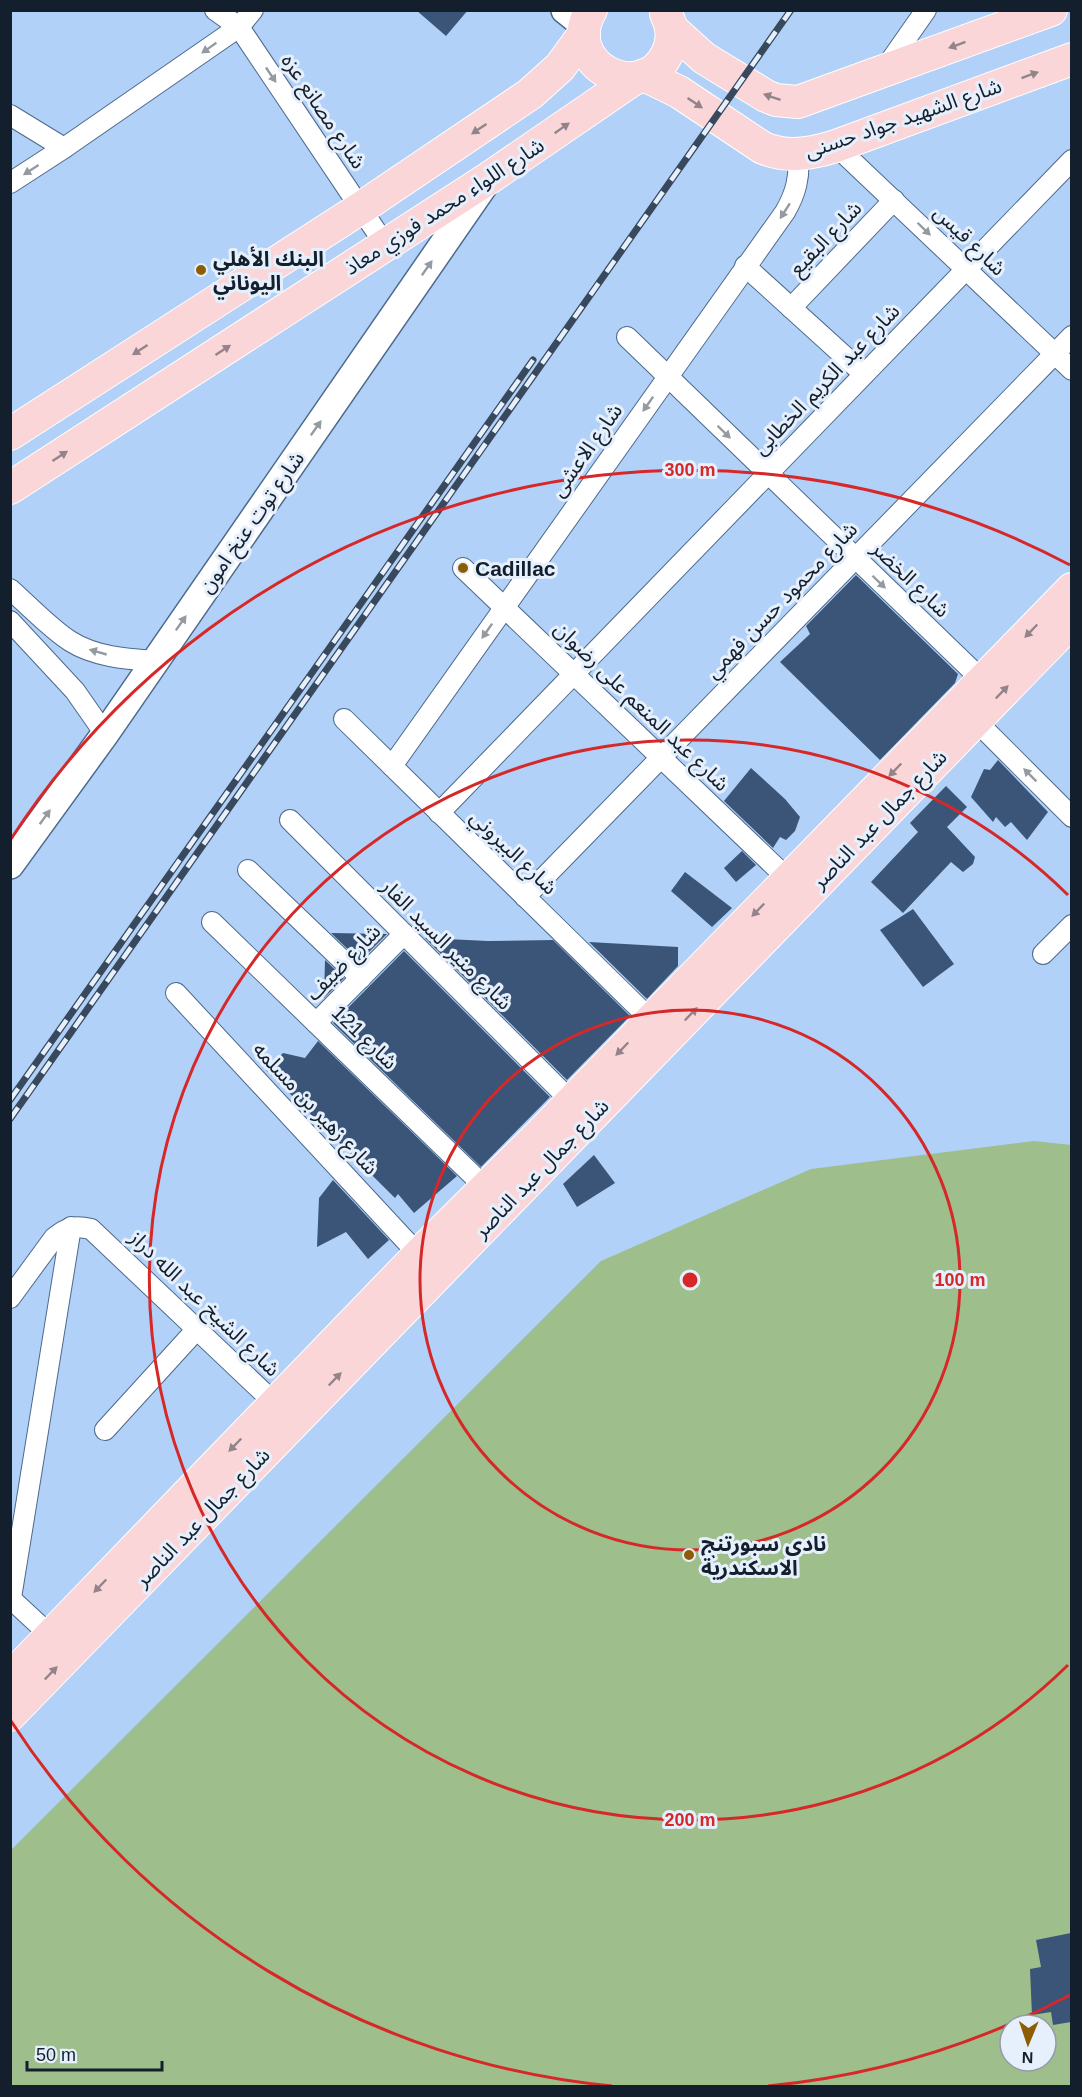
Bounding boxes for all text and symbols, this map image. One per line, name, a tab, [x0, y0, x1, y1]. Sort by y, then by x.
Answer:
one-way arrow	[948, 41, 966, 50]
one-way arrow	[201, 42, 217, 54]
street label: شارع مصانع عزه	[274, 49, 371, 175]
one-way arrow	[266, 67, 277, 84]
one-way arrow	[1021, 69, 1039, 79]
street label: شارع الشهيد جواد حسنى	[802, 73, 1006, 166]
one-way arrow	[763, 92, 781, 102]
one-way arrow	[687, 97, 703, 108]
one-way arrow	[553, 122, 569, 134]
one-way arrow	[471, 123, 487, 134]
street label: شارع اللواء محمد فوزي معاذ	[340, 133, 551, 283]
one-way arrow	[23, 164, 39, 175]
street label: شارع البقيع	[784, 196, 869, 283]
street label: شارع قيس	[927, 200, 1011, 283]
one-way arrow	[780, 202, 791, 219]
one-way arrow	[917, 222, 931, 236]
place label: البنك الأهلي اليوناني	[213, 246, 324, 299]
one-way arrow	[421, 260, 432, 276]
marker: البنك الأهلي اليوناني	[194, 263, 208, 277]
street label: شارع عبد الكريم الخطابى	[748, 299, 907, 462]
one-way arrow	[132, 345, 148, 356]
one-way arrow	[215, 345, 232, 356]
one-way arrow	[642, 395, 654, 411]
street label: شارع الاعشى	[546, 399, 630, 503]
one-way arrow	[310, 421, 322, 437]
one-way arrow	[717, 424, 731, 438]
street label: شارع توت عنخ امون	[194, 447, 312, 599]
one-way arrow	[51, 450, 67, 462]
text: 300 m	[664, 460, 716, 480]
street label: شارع محمود حسن فهمي	[700, 517, 865, 686]
street label: شارع الخضر	[864, 536, 955, 624]
place label: Cadillac	[475, 557, 556, 580]
marker: Cadillac	[456, 561, 470, 575]
one-way arrow	[872, 575, 887, 589]
one-way arrow	[175, 616, 187, 632]
street label: شارع عبد المنعم على رضوان	[547, 617, 734, 798]
one-way arrow	[481, 623, 493, 639]
one-way arrow	[1024, 623, 1038, 637]
one-way arrow	[89, 647, 107, 657]
one-way arrow	[994, 686, 1008, 700]
street label: شارع جمال عبد الناصر	[806, 745, 954, 897]
one-way arrow	[888, 763, 902, 777]
one-way arrow	[1024, 769, 1038, 783]
street label: شارع البيروني	[463, 805, 562, 902]
one-way arrow	[39, 810, 51, 826]
street label: شارع منير السيد الفار	[374, 873, 517, 1017]
one-way arrow	[752, 902, 766, 916]
street label: شارع ضيف	[301, 919, 388, 1008]
street label: شارع 121	[325, 1000, 402, 1077]
one-way arrow	[684, 1006, 698, 1021]
street label: شارع زهير بن مسلمه	[246, 1037, 383, 1181]
one-way arrow	[615, 1042, 629, 1057]
street label: شارع جمال عبد الناصر	[468, 1094, 616, 1246]
street label: شارع الشيخ عبد الله دراز	[122, 1225, 285, 1384]
centre of rings	[680, 1270, 700, 1290]
text: 100 m	[934, 1270, 986, 1290]
one-way arrow	[328, 1373, 342, 1387]
one-way arrow	[228, 1438, 242, 1452]
street label: شارع جمال عبد الناصر	[129, 1443, 277, 1595]
place label: نادي سبورتنج الاسكندرية	[701, 1532, 826, 1580]
marker: نادي سبورتنج الاسكندرية	[682, 1548, 696, 1562]
one-way arrow	[93, 1578, 107, 1592]
one-way arrow	[44, 1666, 58, 1681]
text: 200 m	[664, 1810, 716, 1830]
north arrow	[998, 2013, 1058, 2073]
scale bar	[27, 2034, 162, 2072]
text: 50 m	[36, 2045, 76, 2065]
text: N	[1021, 2049, 1034, 2066]

